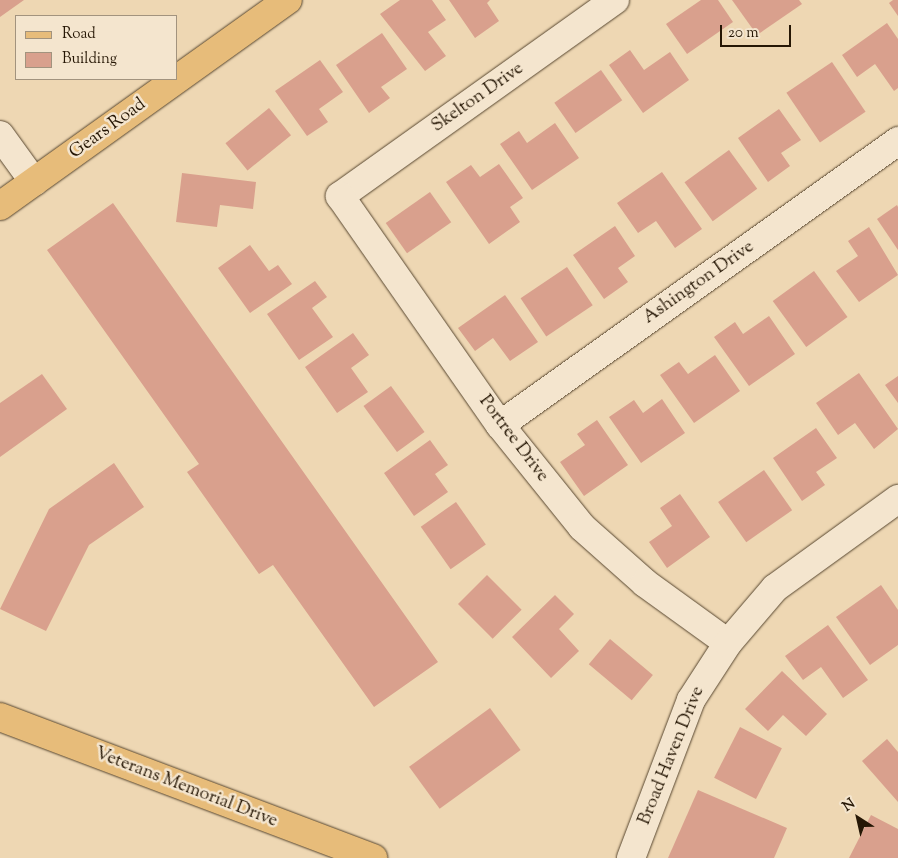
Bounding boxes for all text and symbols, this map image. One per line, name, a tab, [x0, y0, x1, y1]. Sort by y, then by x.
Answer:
legend	[15, 15, 178, 80]
scale bar	[723, 15, 794, 47]
text: 20 m	[728, 23, 759, 44]
text: Road	[62, 24, 96, 45]
text: Building	[62, 49, 117, 70]
street label: Skelton Drive	[428, 58, 528, 138]
street label: Gears Road	[66, 94, 150, 164]
street label: Ashington Drive	[639, 237, 759, 329]
street label: Portree Drive	[473, 391, 553, 487]
street label: Broad Haven Drive	[634, 684, 710, 828]
street label: Veterans Memorial Drive	[92, 743, 280, 833]
north arrow	[833, 793, 883, 843]
text: N	[839, 794, 860, 817]

